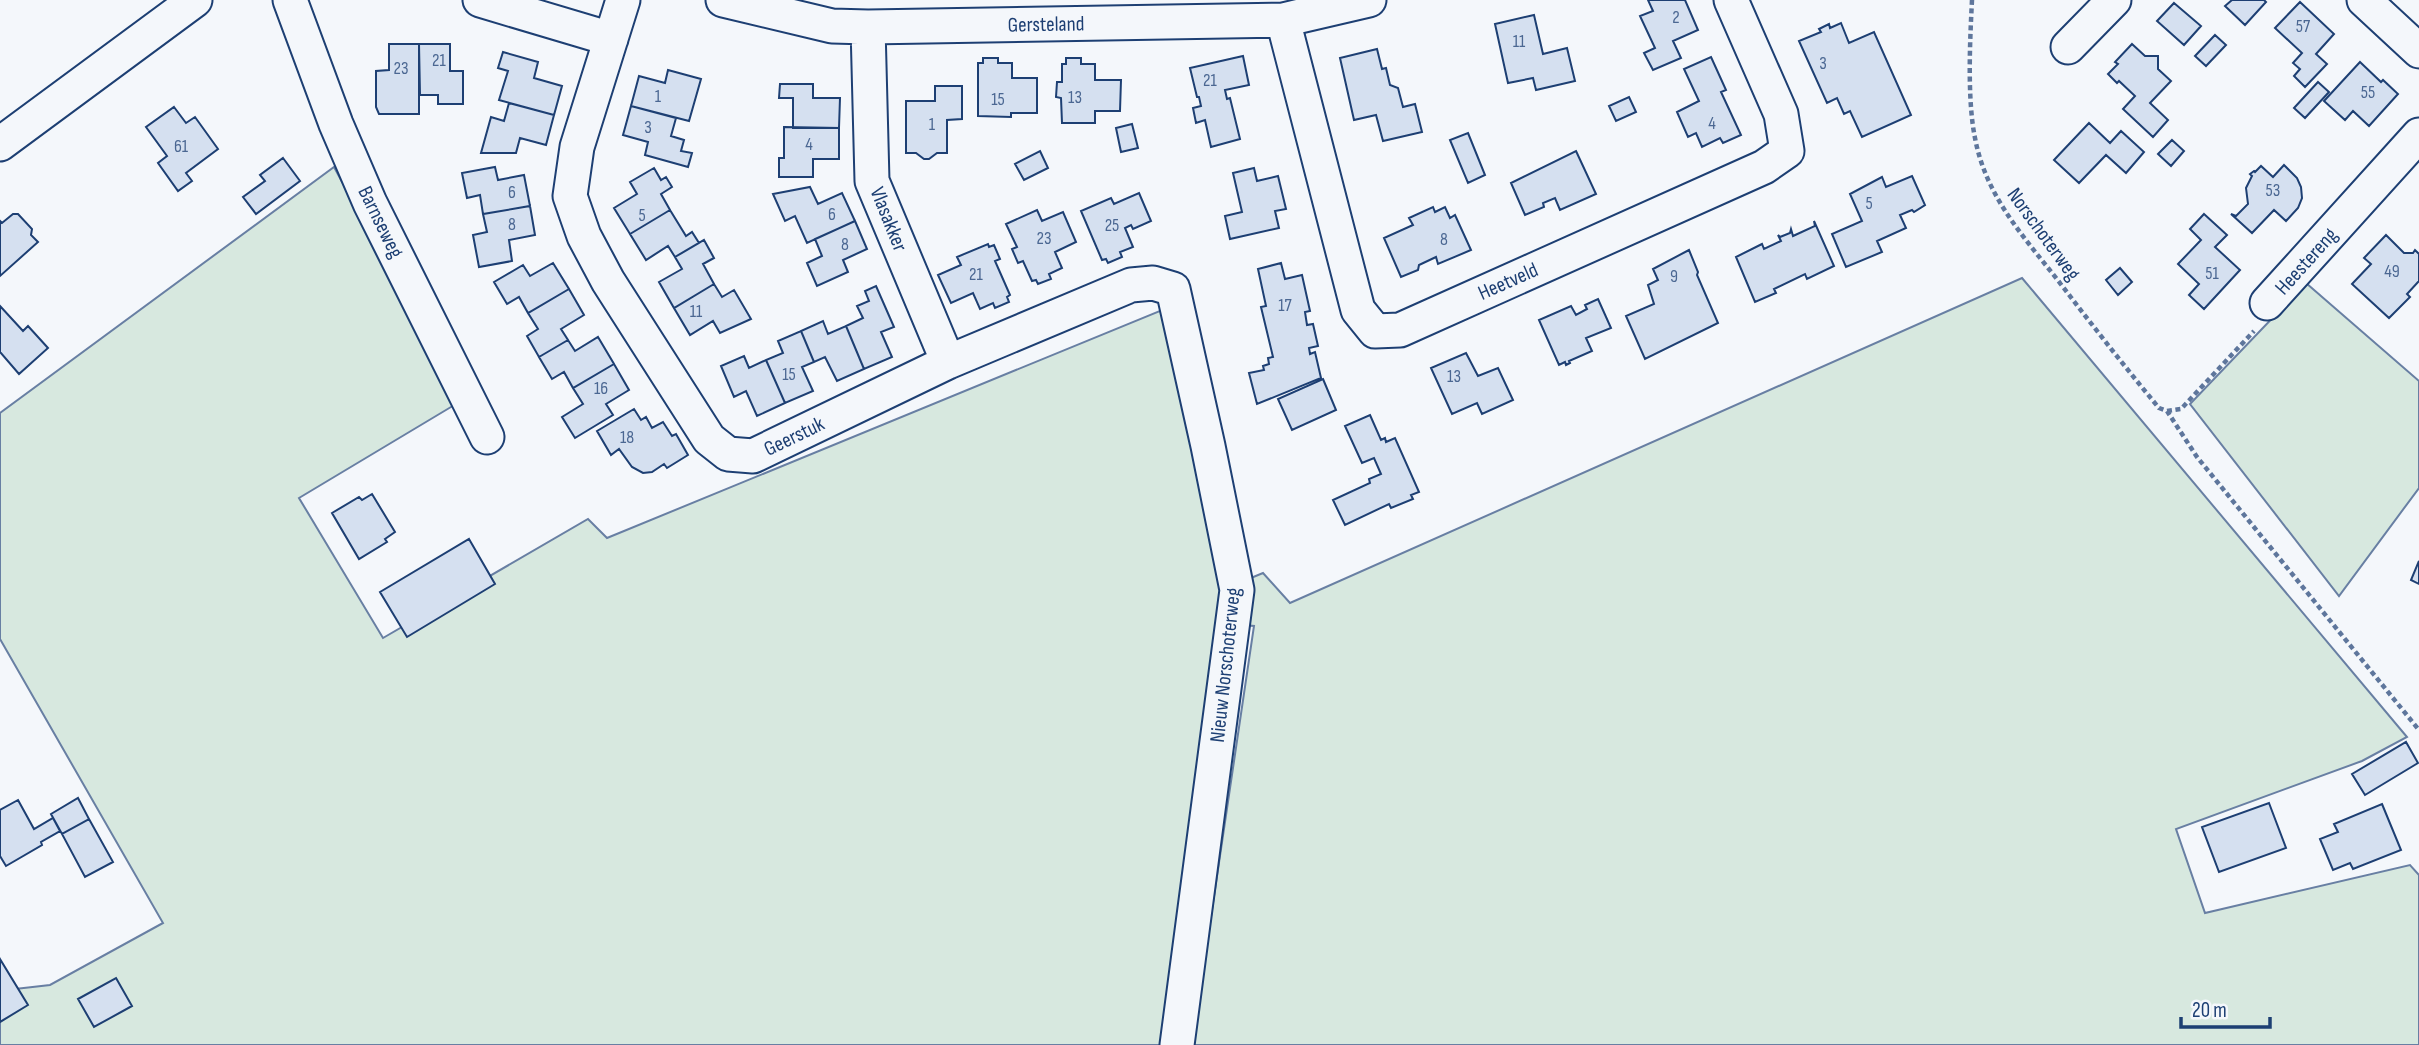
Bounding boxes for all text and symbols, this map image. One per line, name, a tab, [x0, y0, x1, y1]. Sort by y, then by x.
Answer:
house number: 2	[1672, 7, 1680, 28]
street label: Gersteland	[1007, 11, 1085, 38]
house number: 57	[2296, 16, 2311, 37]
house number: 11	[1513, 31, 1526, 52]
house number: 21	[432, 50, 447, 71]
house number: 3	[1819, 53, 1827, 74]
house number: 23	[394, 58, 409, 79]
house number: 21	[1203, 70, 1218, 91]
house number: 55	[2361, 82, 2375, 103]
house number: 1	[655, 86, 662, 107]
house number: 13	[1068, 87, 1082, 108]
house number: 15	[991, 89, 1005, 110]
house number: 4	[1708, 113, 1716, 134]
house number: 1	[929, 114, 936, 135]
house number: 3	[644, 117, 652, 138]
house number: 4	[805, 134, 813, 155]
house number: 61	[174, 136, 189, 157]
house number: 53	[2266, 180, 2280, 201]
street label: Barnseweg	[352, 182, 409, 262]
house number: 6	[508, 182, 516, 203]
street label: Vlasakker	[864, 183, 913, 255]
street label: Norschoterweg	[2002, 183, 2086, 285]
house number: 5	[1865, 193, 1873, 214]
house number: 6	[828, 204, 836, 225]
house number: 5	[638, 205, 646, 226]
house number: 8	[508, 214, 516, 235]
house number: 25	[1105, 215, 1119, 236]
street label: Heestereng	[2270, 223, 2343, 300]
house number: 23	[1037, 228, 1052, 249]
house number: 8	[1440, 229, 1448, 250]
house number: 8	[841, 234, 849, 255]
street label: Heetveld	[1474, 257, 1542, 306]
house number: 49	[2384, 261, 2400, 282]
house number: 51	[2205, 263, 2219, 284]
house number: 21	[969, 264, 984, 285]
house number: 9	[1670, 266, 1678, 287]
house number: 17	[1278, 295, 1293, 316]
house number: 11	[690, 301, 703, 322]
house number: 15	[782, 364, 796, 385]
house number: 13	[1447, 366, 1461, 387]
house number: 16	[594, 378, 608, 399]
street label: Geerstuk	[760, 411, 828, 462]
house number: 18	[620, 427, 634, 448]
street label: Nieuw Norschoterweg	[1205, 587, 1246, 744]
scale bar	[2181, 986, 2270, 1030]
text: 20 m	[2192, 998, 2227, 1023]

